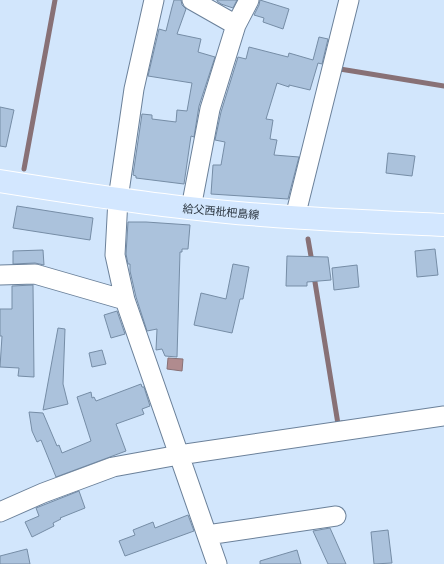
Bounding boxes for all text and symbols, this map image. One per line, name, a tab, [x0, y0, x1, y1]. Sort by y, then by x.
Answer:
street label: 給父西枇杷島線	[182, 201, 260, 221]

